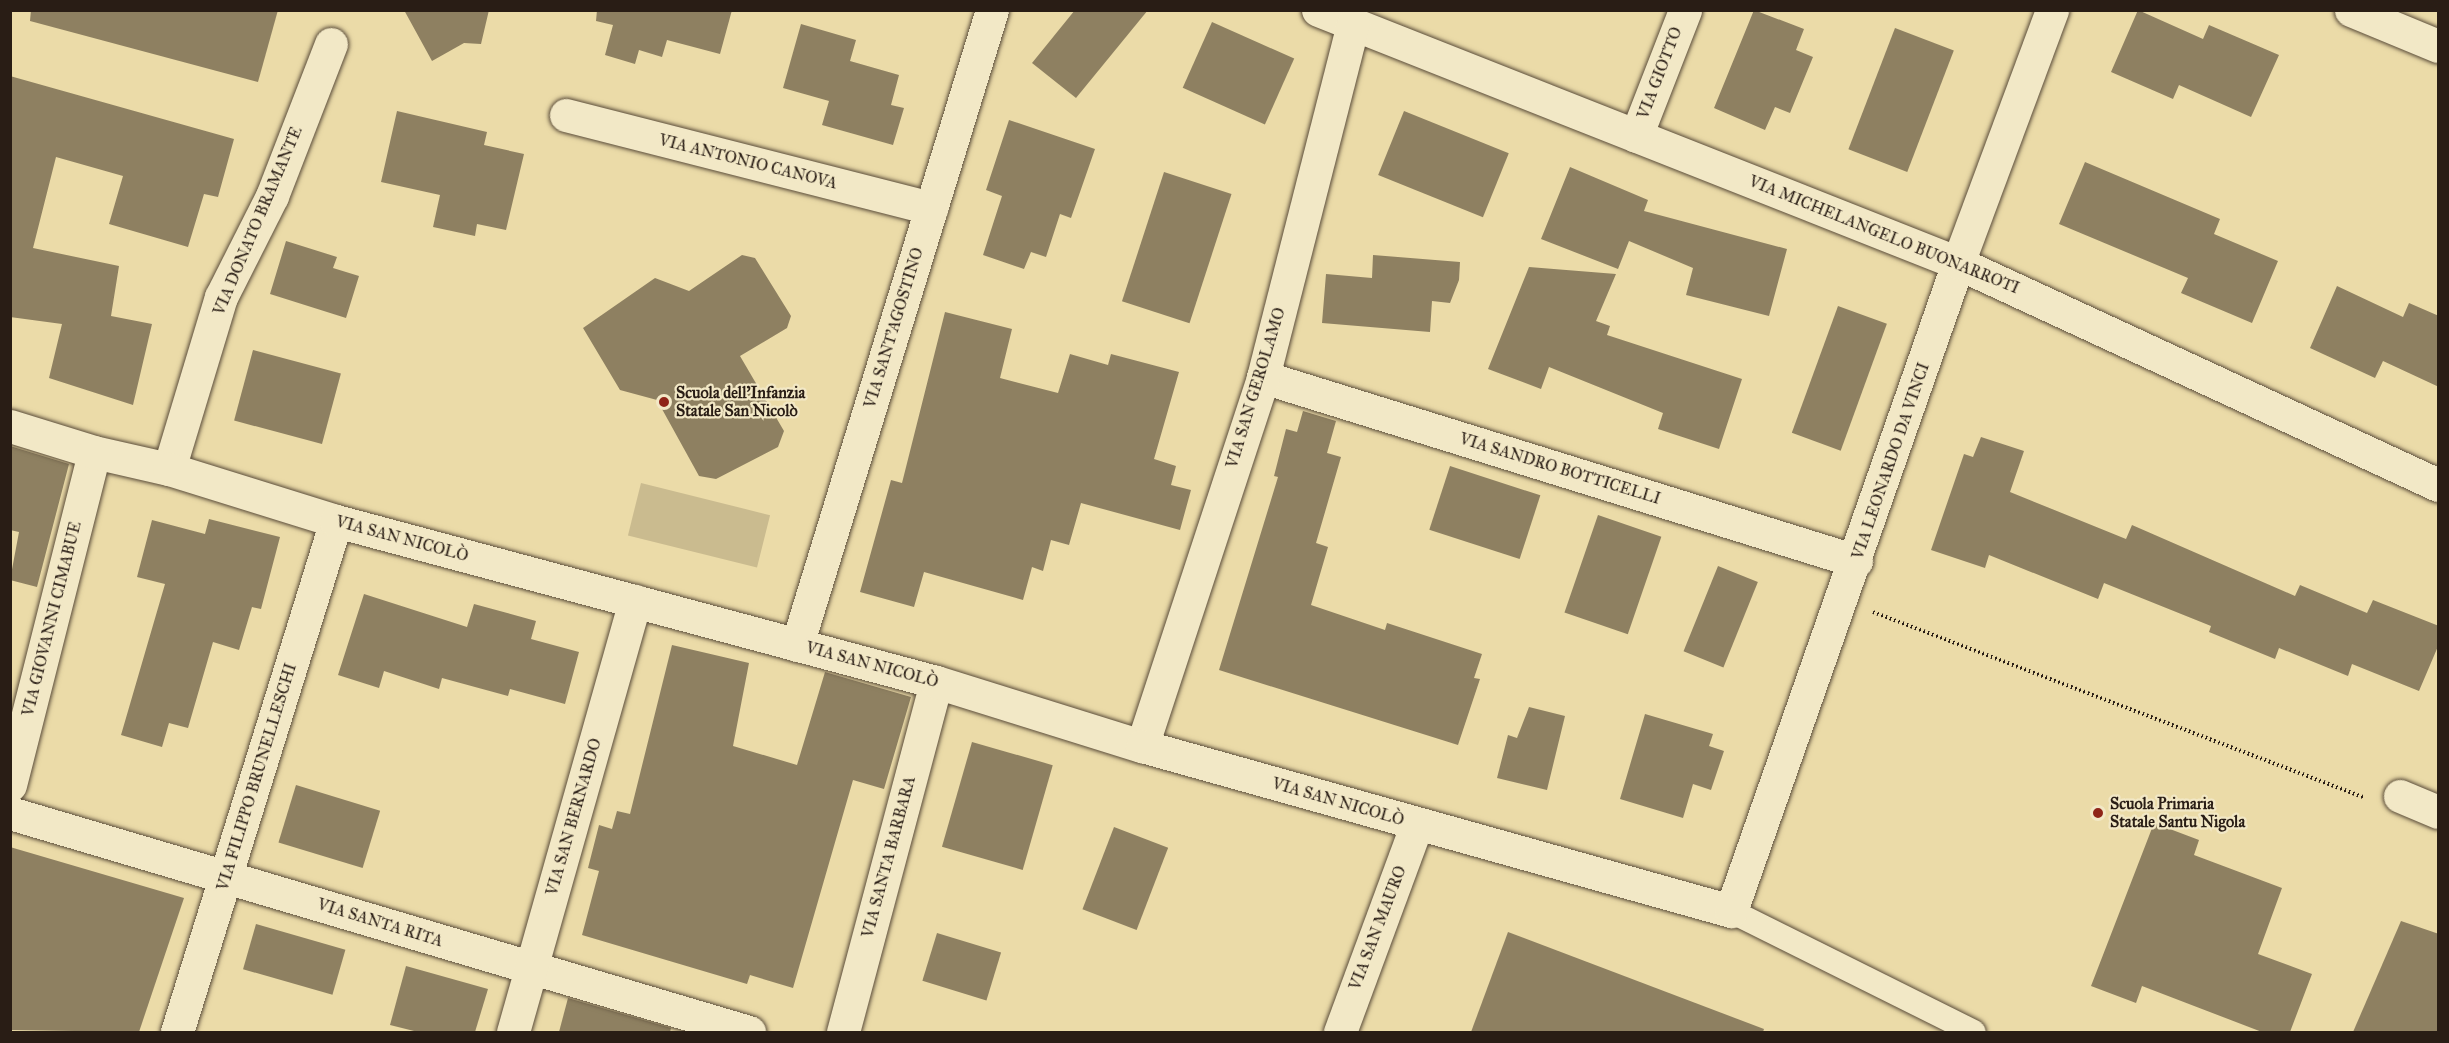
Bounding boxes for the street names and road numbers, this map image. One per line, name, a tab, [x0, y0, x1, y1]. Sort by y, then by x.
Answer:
street label: VIA GIOTTO	[1634, 24, 1686, 122]
street label: VIA DONATO BRAMANTE	[209, 124, 307, 318]
street label: VIA ANTONIO CANOVA	[657, 131, 839, 193]
street label: VIA MICHELANGELO BUONARROTI	[1746, 172, 2022, 298]
street label: VIA SANT'AGOSTINO	[860, 245, 928, 411]
street label: VIA SAN GEROLAMO	[1222, 305, 1290, 471]
street label: VIA LEONARDO DA VINCI	[1848, 360, 1934, 562]
street label: VIA SANDRO BOTTICELLI	[1457, 429, 1663, 509]
street label: VIA SAN NICOLÒ	[334, 512, 470, 566]
street label: VIA GIOVANNI CIMABUE	[18, 520, 86, 718]
street label: VIA SAN NICOLÒ	[804, 638, 940, 692]
street label: VIA FILIPPO BRUNELLESCHI	[213, 661, 301, 893]
street label: VIA SAN BERNARDO	[542, 736, 606, 898]
street label: VIA SANTA BARBARA	[858, 774, 920, 940]
street label: VIA SAN NICOLÒ	[1270, 774, 1406, 830]
street label: VIA SAN MAURO	[1345, 863, 1411, 993]
street label: VIA SANTA RITA	[315, 895, 445, 951]

